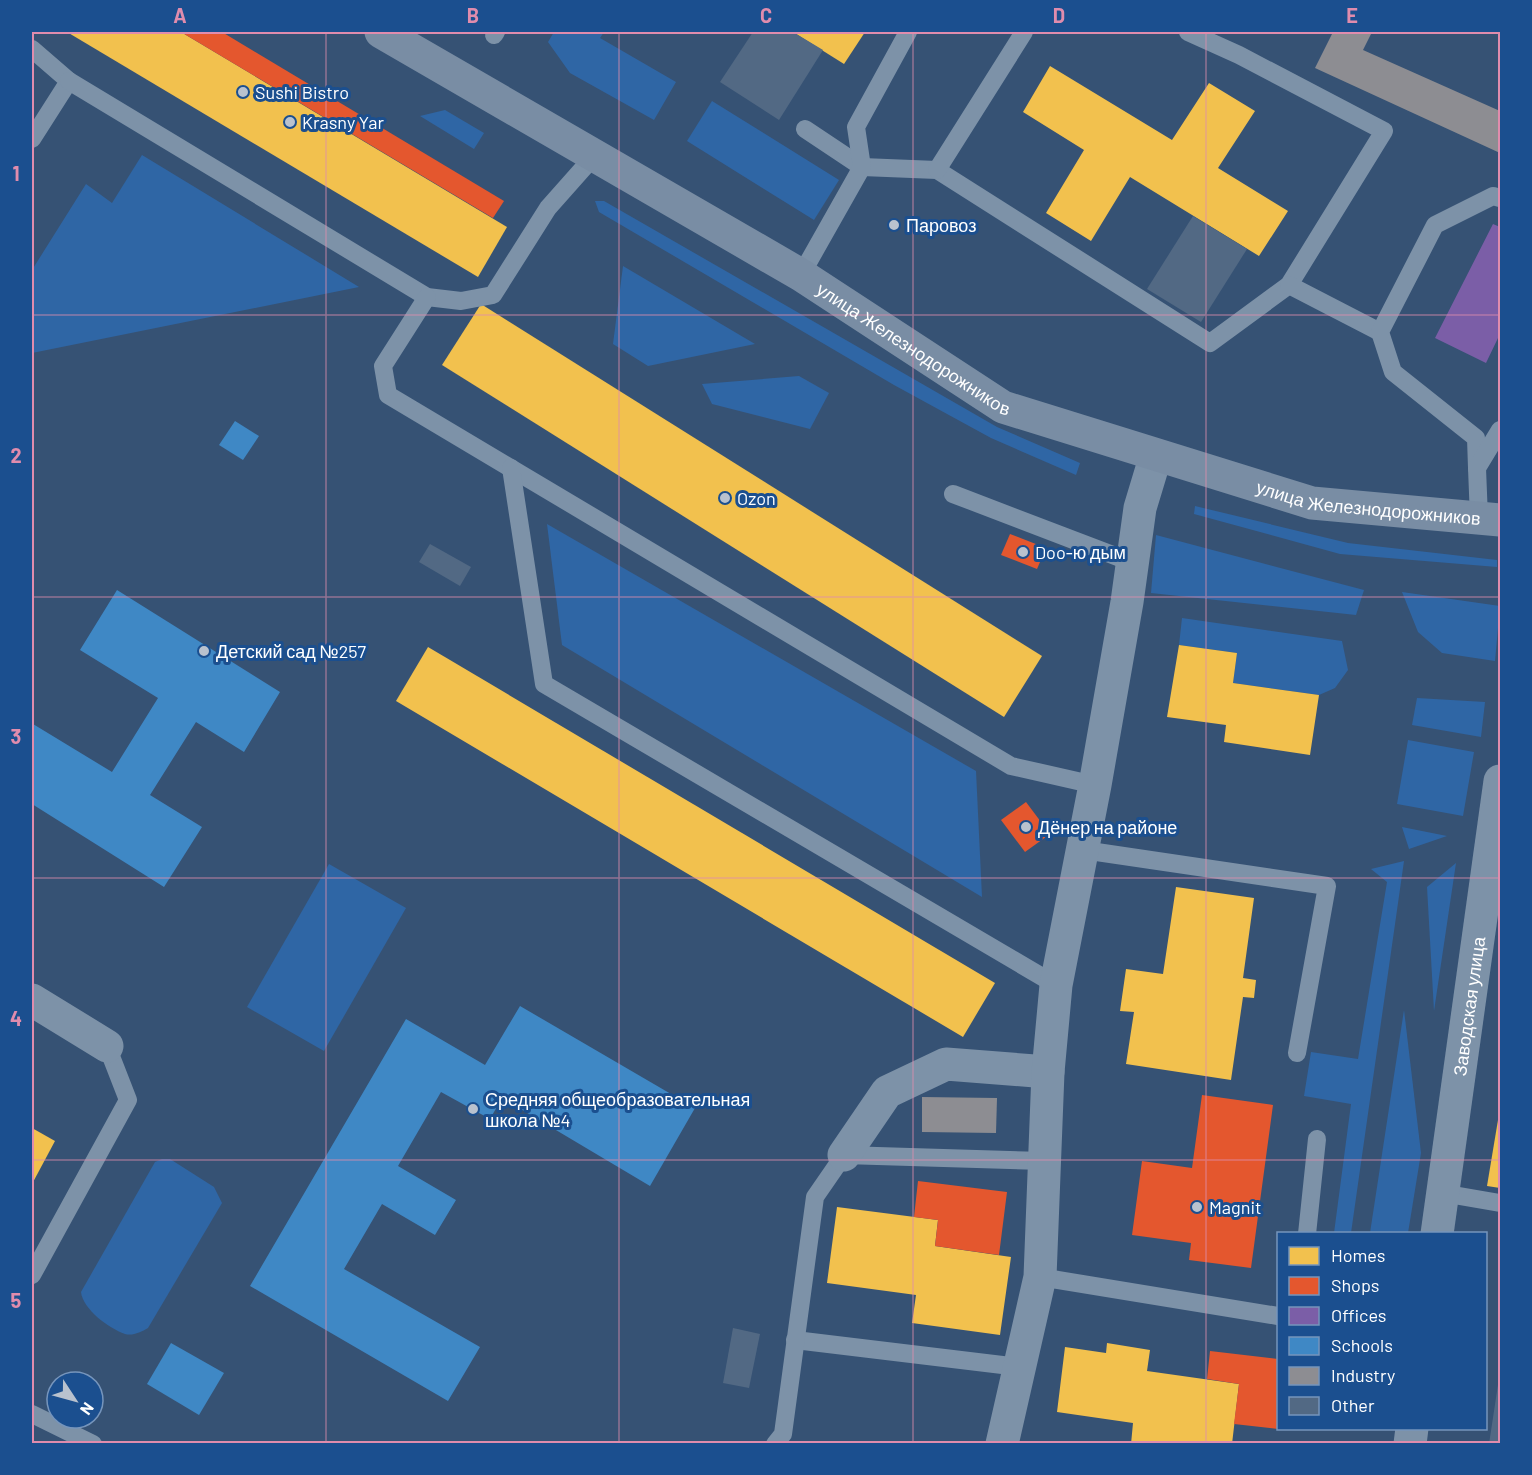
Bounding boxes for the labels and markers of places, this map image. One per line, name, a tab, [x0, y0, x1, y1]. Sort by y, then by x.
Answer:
place label: Sushi Bistro	[255, 81, 349, 103]
marker: Sushi Bistro	[236, 85, 250, 99]
place label: Krasny Yar	[302, 111, 384, 133]
marker: Krasny Yar	[283, 115, 297, 129]
place label: Паровоз	[906, 214, 976, 236]
marker: Паровоз	[887, 218, 901, 232]
place label: Ozon	[737, 487, 776, 509]
marker: Ozon	[718, 491, 732, 505]
place label: Doo-ю дым	[1035, 541, 1126, 563]
marker: Doo-ю дым	[1016, 545, 1030, 559]
place label: Детский сад №257	[216, 640, 367, 662]
marker: Детский сад №257	[197, 644, 211, 658]
place label: Дёнер на районе	[1038, 816, 1177, 838]
marker: Дёнер на районе	[1019, 820, 1033, 834]
place label: Средняя общеобразовательная школа №4	[485, 1088, 750, 1131]
marker: Средняя общеобразовательная школа №4	[466, 1102, 480, 1116]
place label: Magnit	[1209, 1196, 1262, 1218]
marker: Magnit	[1190, 1200, 1204, 1214]

